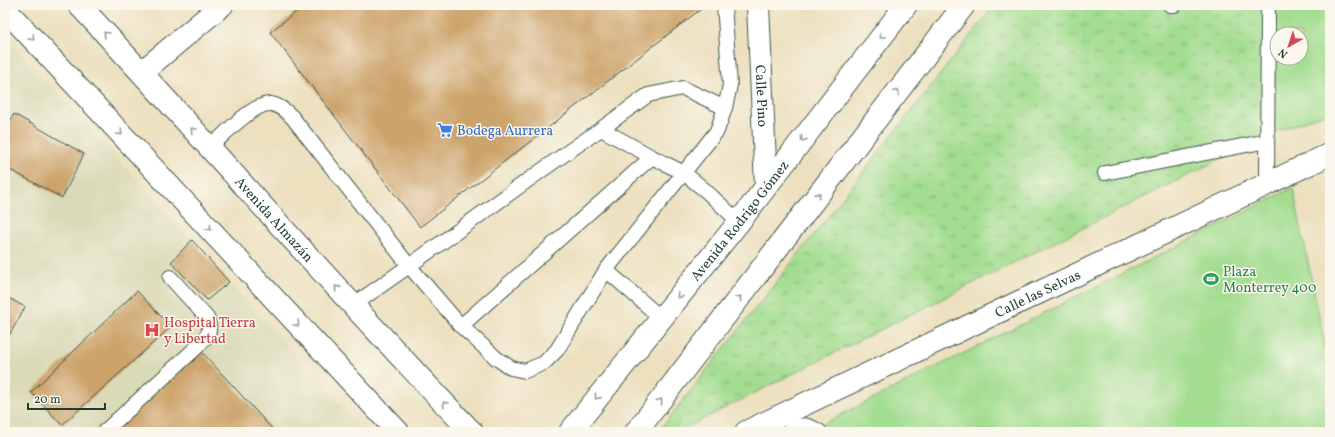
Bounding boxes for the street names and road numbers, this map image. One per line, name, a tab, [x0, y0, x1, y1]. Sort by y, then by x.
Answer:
street label: Calle Pino	[750, 65, 771, 127]
street label: Avenida Rodrigo Gómez	[687, 157, 794, 286]
street label: Avenida Almazán	[230, 173, 317, 267]
street label: Calle las Selvas	[992, 266, 1084, 323]

